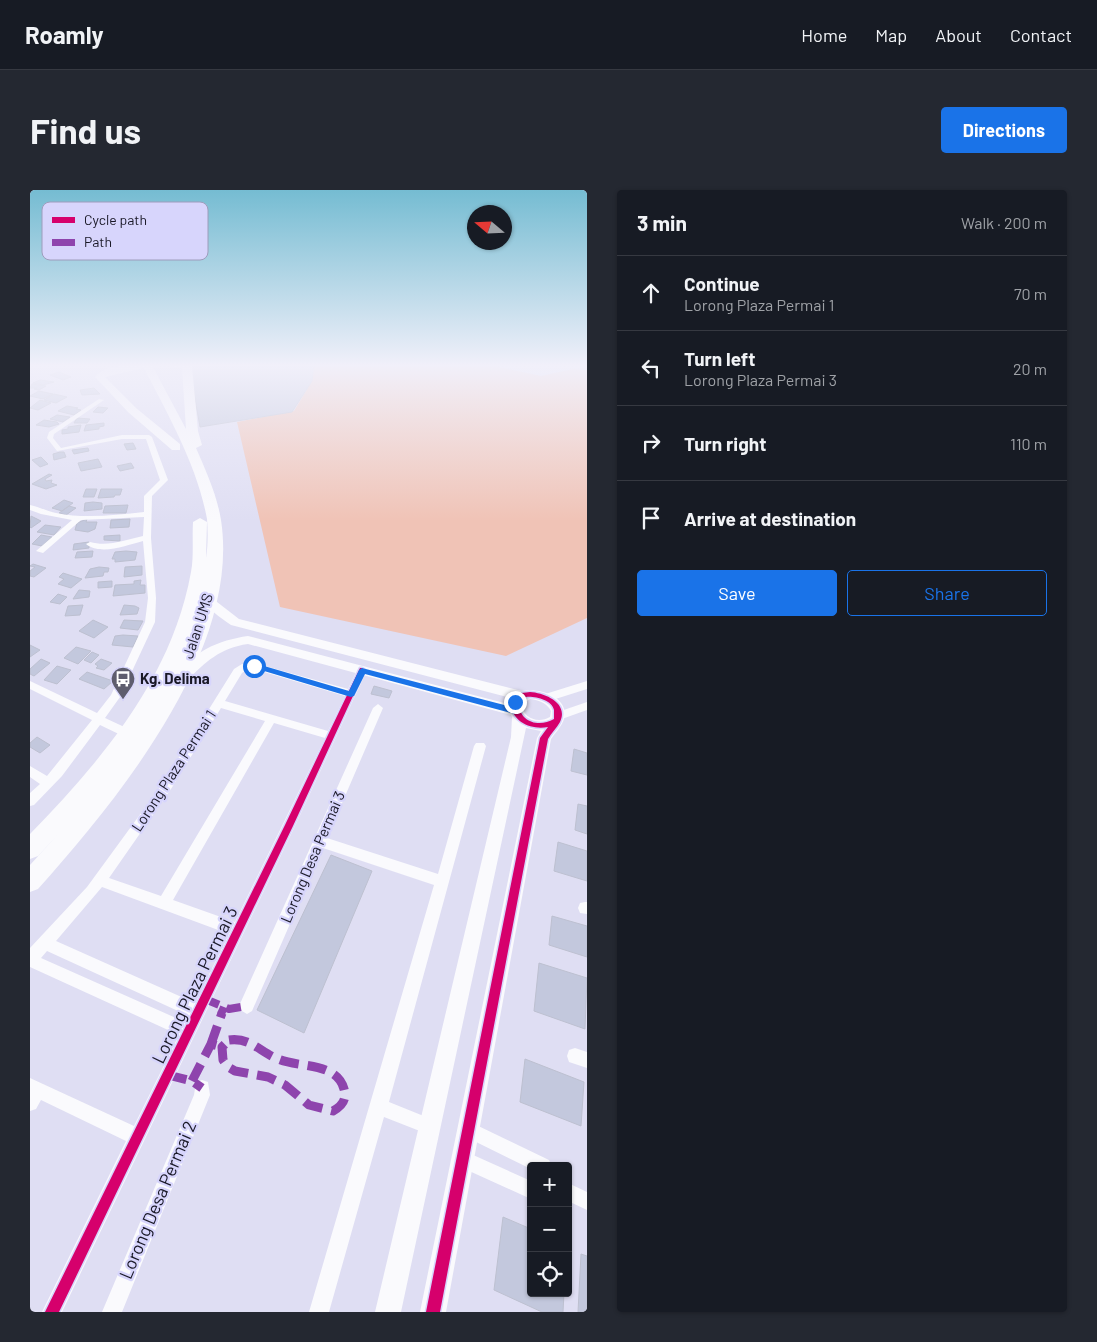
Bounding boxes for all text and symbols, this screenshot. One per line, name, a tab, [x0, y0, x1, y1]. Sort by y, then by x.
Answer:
text: Roamly	[25, 20, 104, 49]
text: Home	[801, 24, 847, 46]
text: Map	[875, 24, 907, 46]
text: About	[935, 24, 982, 46]
text: Contact	[1010, 24, 1072, 46]
button: Directions	[941, 107, 1067, 153]
text: Find us	[30, 109, 141, 151]
legend	[42, 202, 208, 260]
north arrow	[467, 205, 512, 250]
text: 3 min	[637, 210, 687, 235]
text: Cycle path	[84, 211, 147, 228]
text: Walk · 200 m	[961, 213, 1047, 232]
text: Path	[84, 233, 112, 250]
text: Continue	[684, 272, 760, 295]
icon: ahead	[637, 279, 665, 307]
text: 70 m	[1014, 284, 1047, 303]
text: Lorong Plaza Permai 1	[684, 295, 834, 314]
text: Turn left	[684, 347, 755, 370]
icon: left	[637, 354, 665, 382]
text: 20 m	[1013, 359, 1047, 378]
text: Lorong Plaza Permai 3	[684, 370, 837, 389]
icon: right	[637, 429, 665, 457]
text: Turn right	[684, 432, 766, 455]
text: 110 m	[1010, 434, 1047, 453]
icon: arrive	[637, 504, 665, 532]
text: Arrive at destination	[684, 507, 856, 530]
button: Save	[637, 570, 837, 616]
button: Share	[847, 570, 1047, 616]
street label: Jalan UMS	[178, 591, 216, 661]
route start	[243, 655, 266, 678]
bus stop icon: Kg. Delima	[110, 666, 136, 700]
place label: Kg. Delima	[140, 669, 210, 687]
route end	[504, 691, 527, 714]
street label: Lorong Plaza Permai 1	[127, 706, 219, 834]
street label: Lorong Desa Permai 3	[276, 788, 348, 925]
street label: Lorong Plaza Permai 3	[147, 902, 242, 1067]
street label: Lorong Desa Permai 2	[114, 1117, 200, 1282]
map controls	[527, 1162, 572, 1297]
button: +	[527, 1162, 572, 1207]
button: −	[527, 1207, 572, 1252]
button: locate	[527, 1252, 572, 1297]

